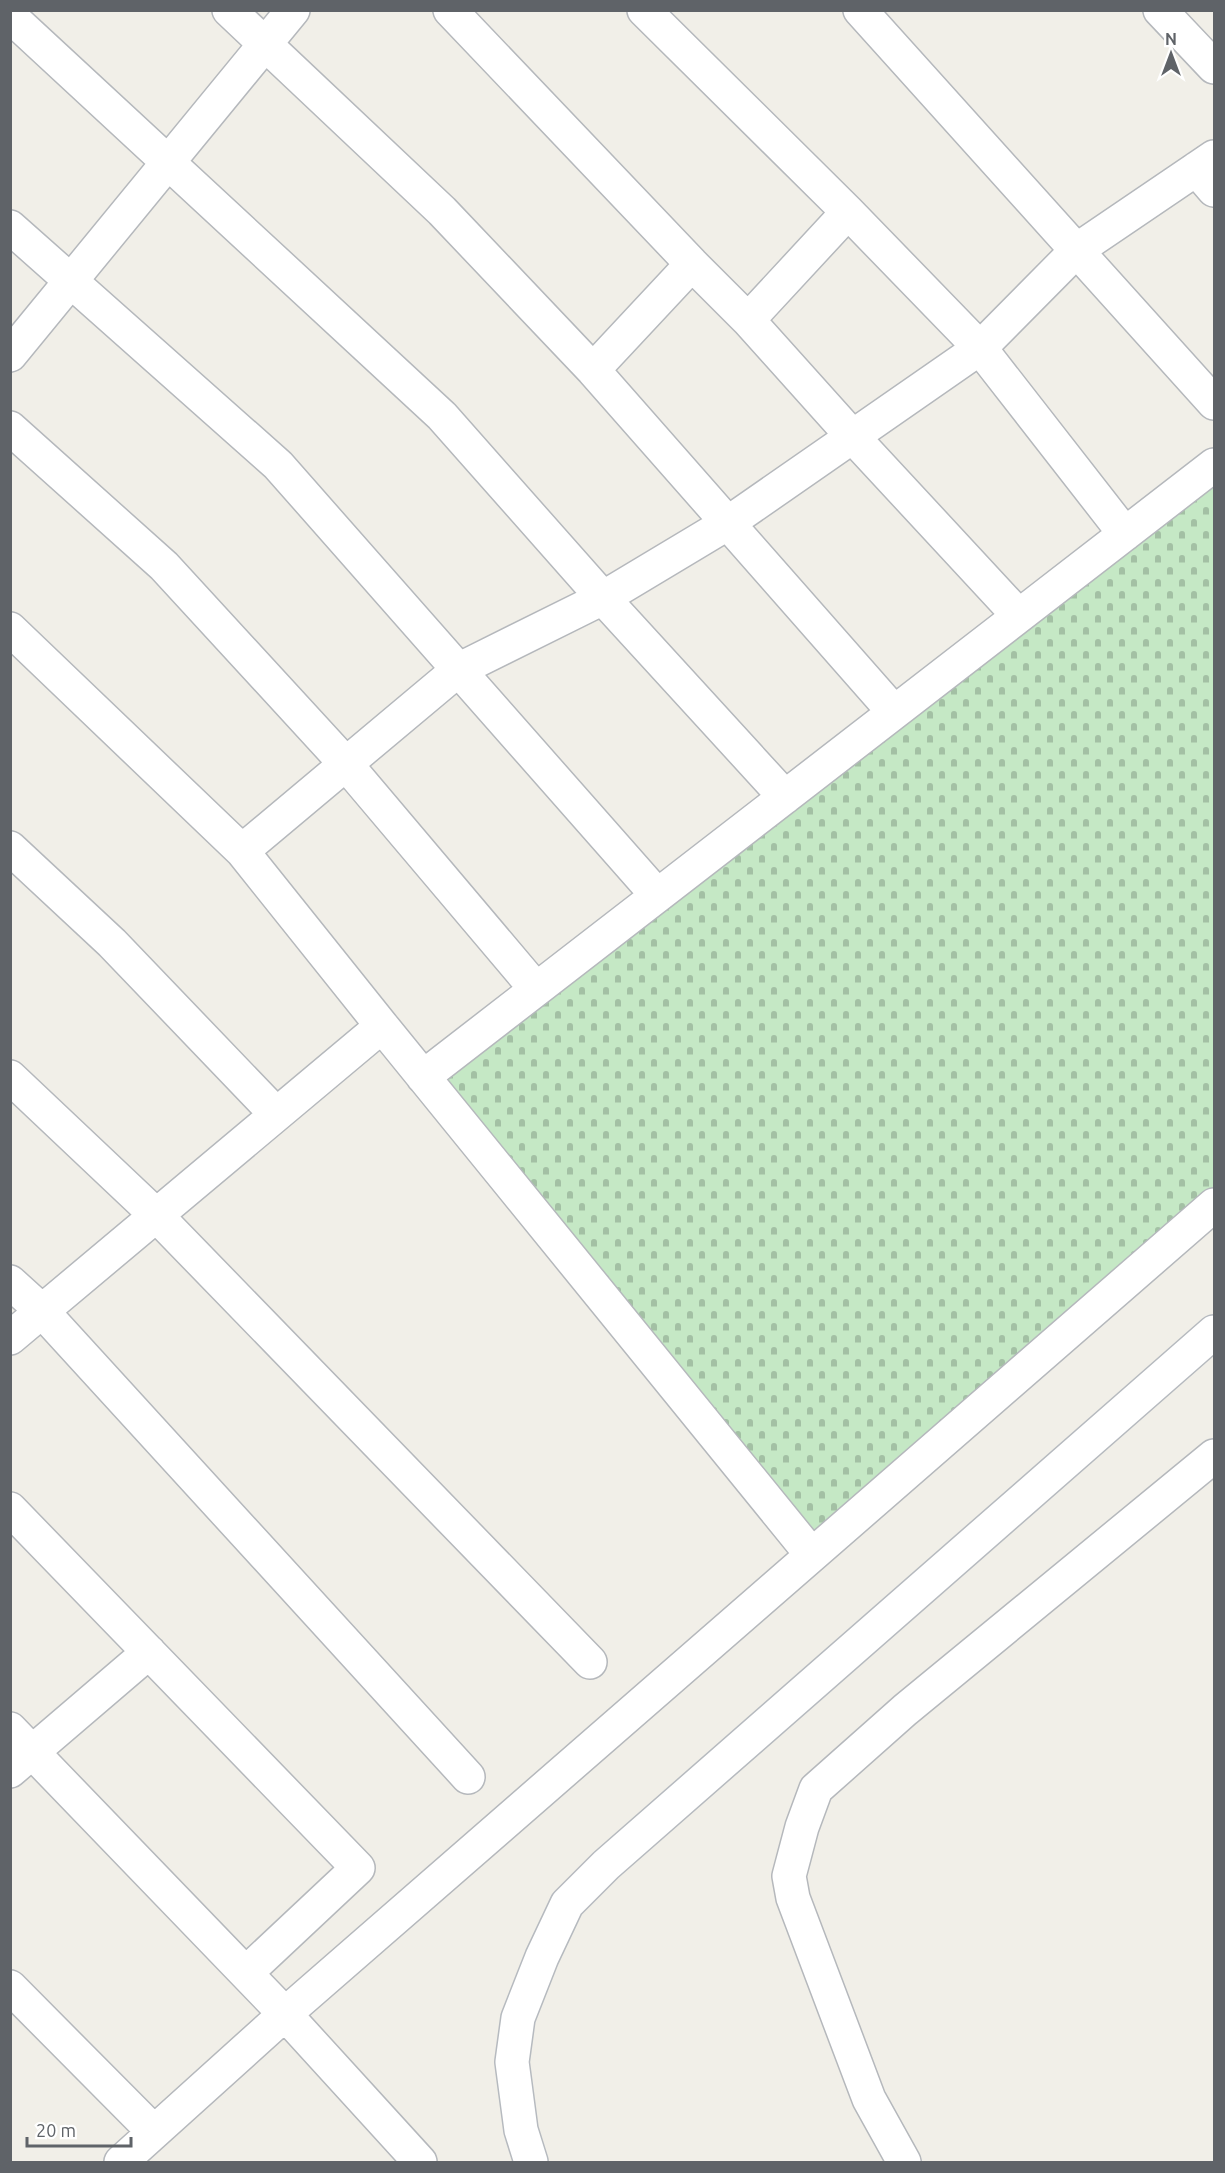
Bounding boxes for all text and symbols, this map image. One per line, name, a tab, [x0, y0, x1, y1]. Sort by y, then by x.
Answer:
north arrow	[1141, 24, 1201, 84]
text: N	[1165, 30, 1177, 48]
scale bar	[27, 2110, 130, 2148]
text: 20 m	[36, 2120, 76, 2140]

